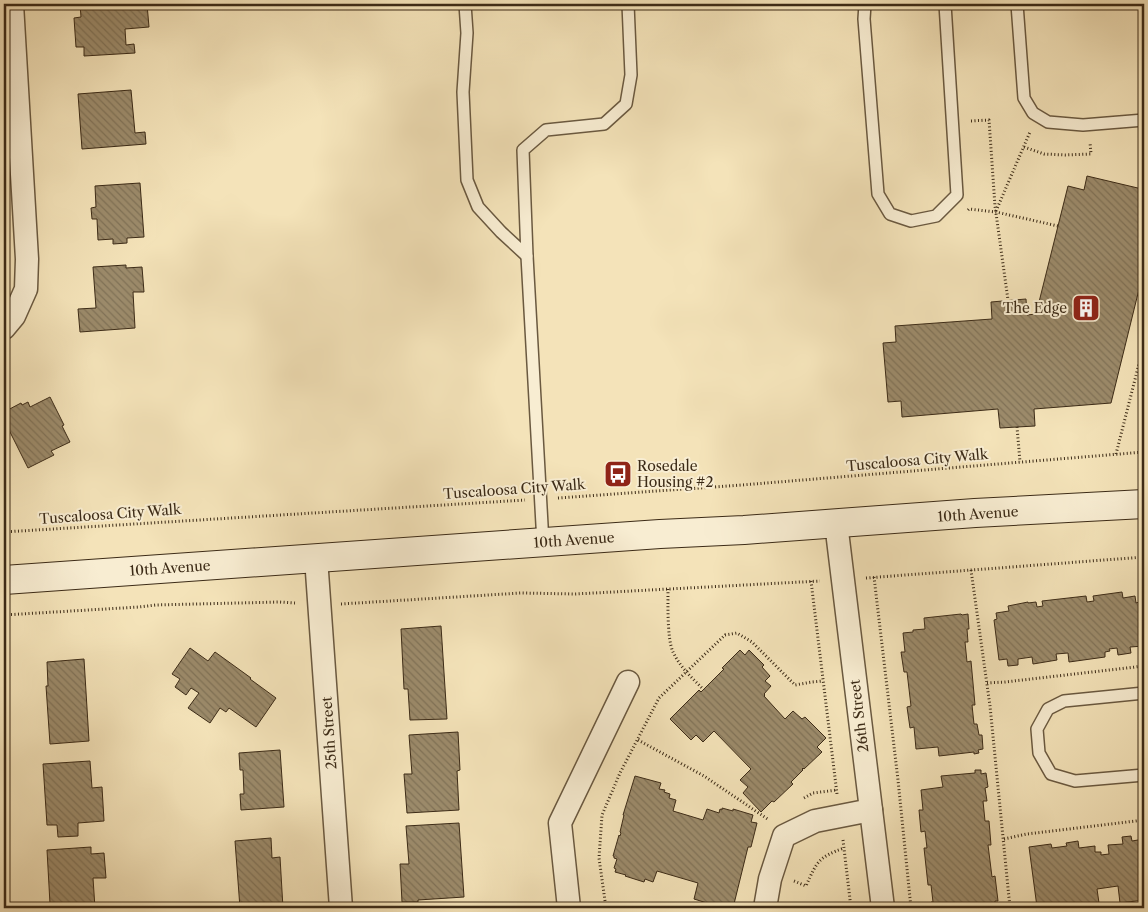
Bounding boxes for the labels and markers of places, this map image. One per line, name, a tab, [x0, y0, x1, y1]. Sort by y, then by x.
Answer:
building icon: The Edge	[1071, 293, 1101, 323]
place label: The Edge	[1003, 299, 1067, 317]
place label: Rosedale Housing #2	[637, 457, 713, 491]
bus stop icon: Rosedale Housing #2	[603, 459, 633, 489]

